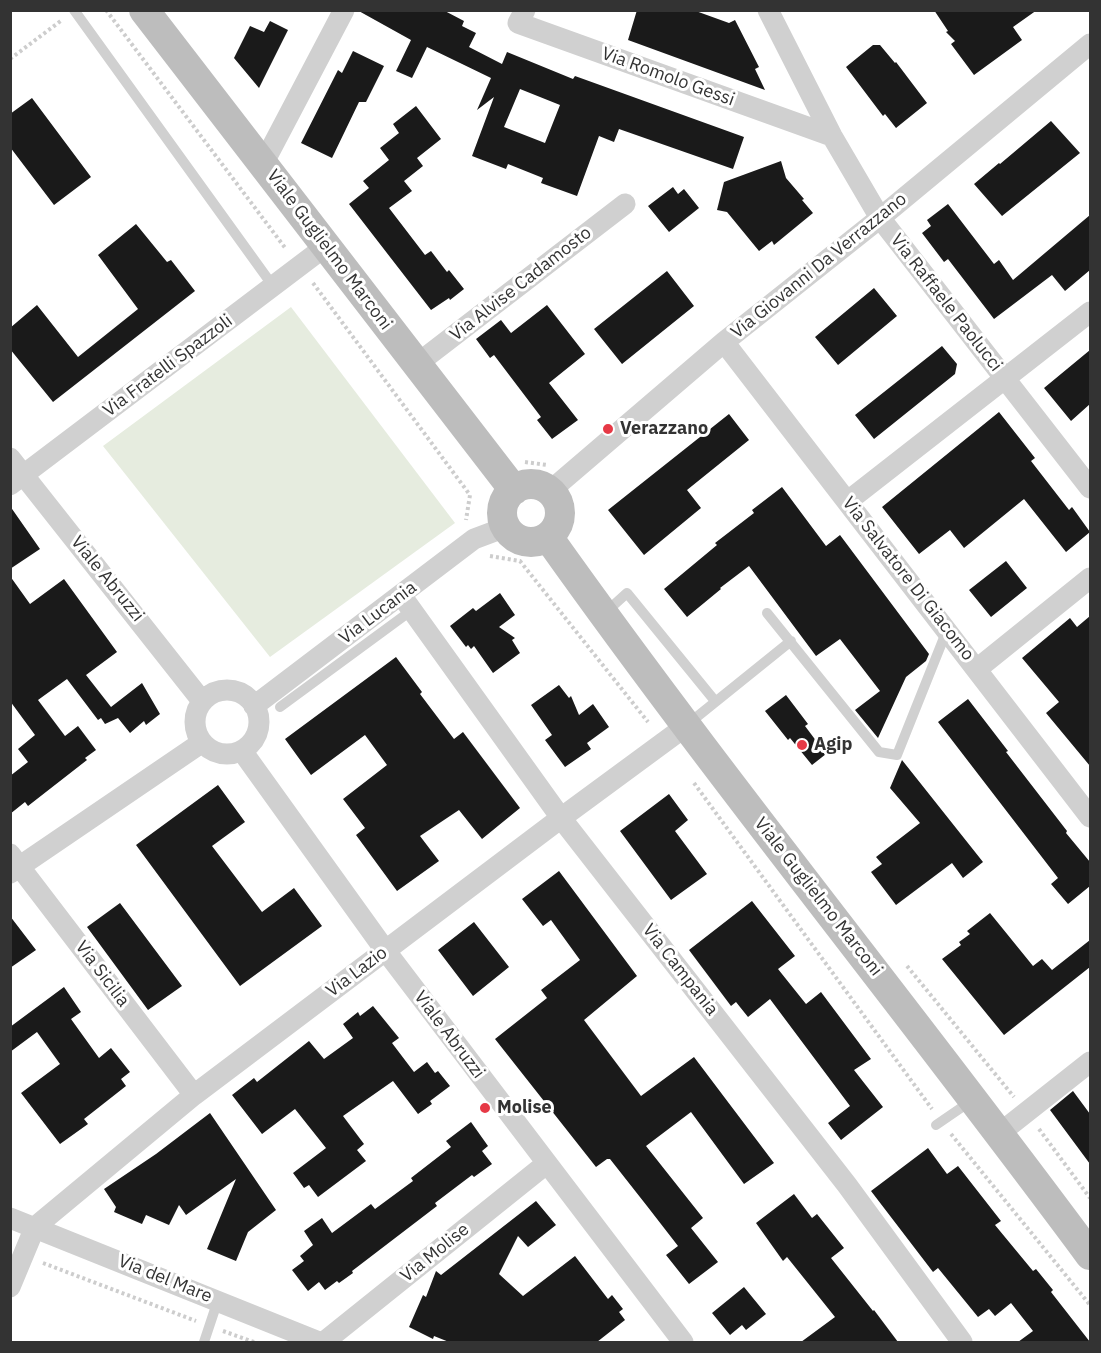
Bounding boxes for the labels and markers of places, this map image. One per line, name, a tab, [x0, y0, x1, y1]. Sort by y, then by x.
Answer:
place label: Verazzano	[620, 418, 708, 440]
marker: Verazzano	[601, 422, 615, 436]
place label: Agip	[814, 734, 852, 756]
marker: Agip	[795, 738, 809, 752]
place label: Molise	[497, 1097, 552, 1119]
marker: Molise	[478, 1101, 492, 1115]

